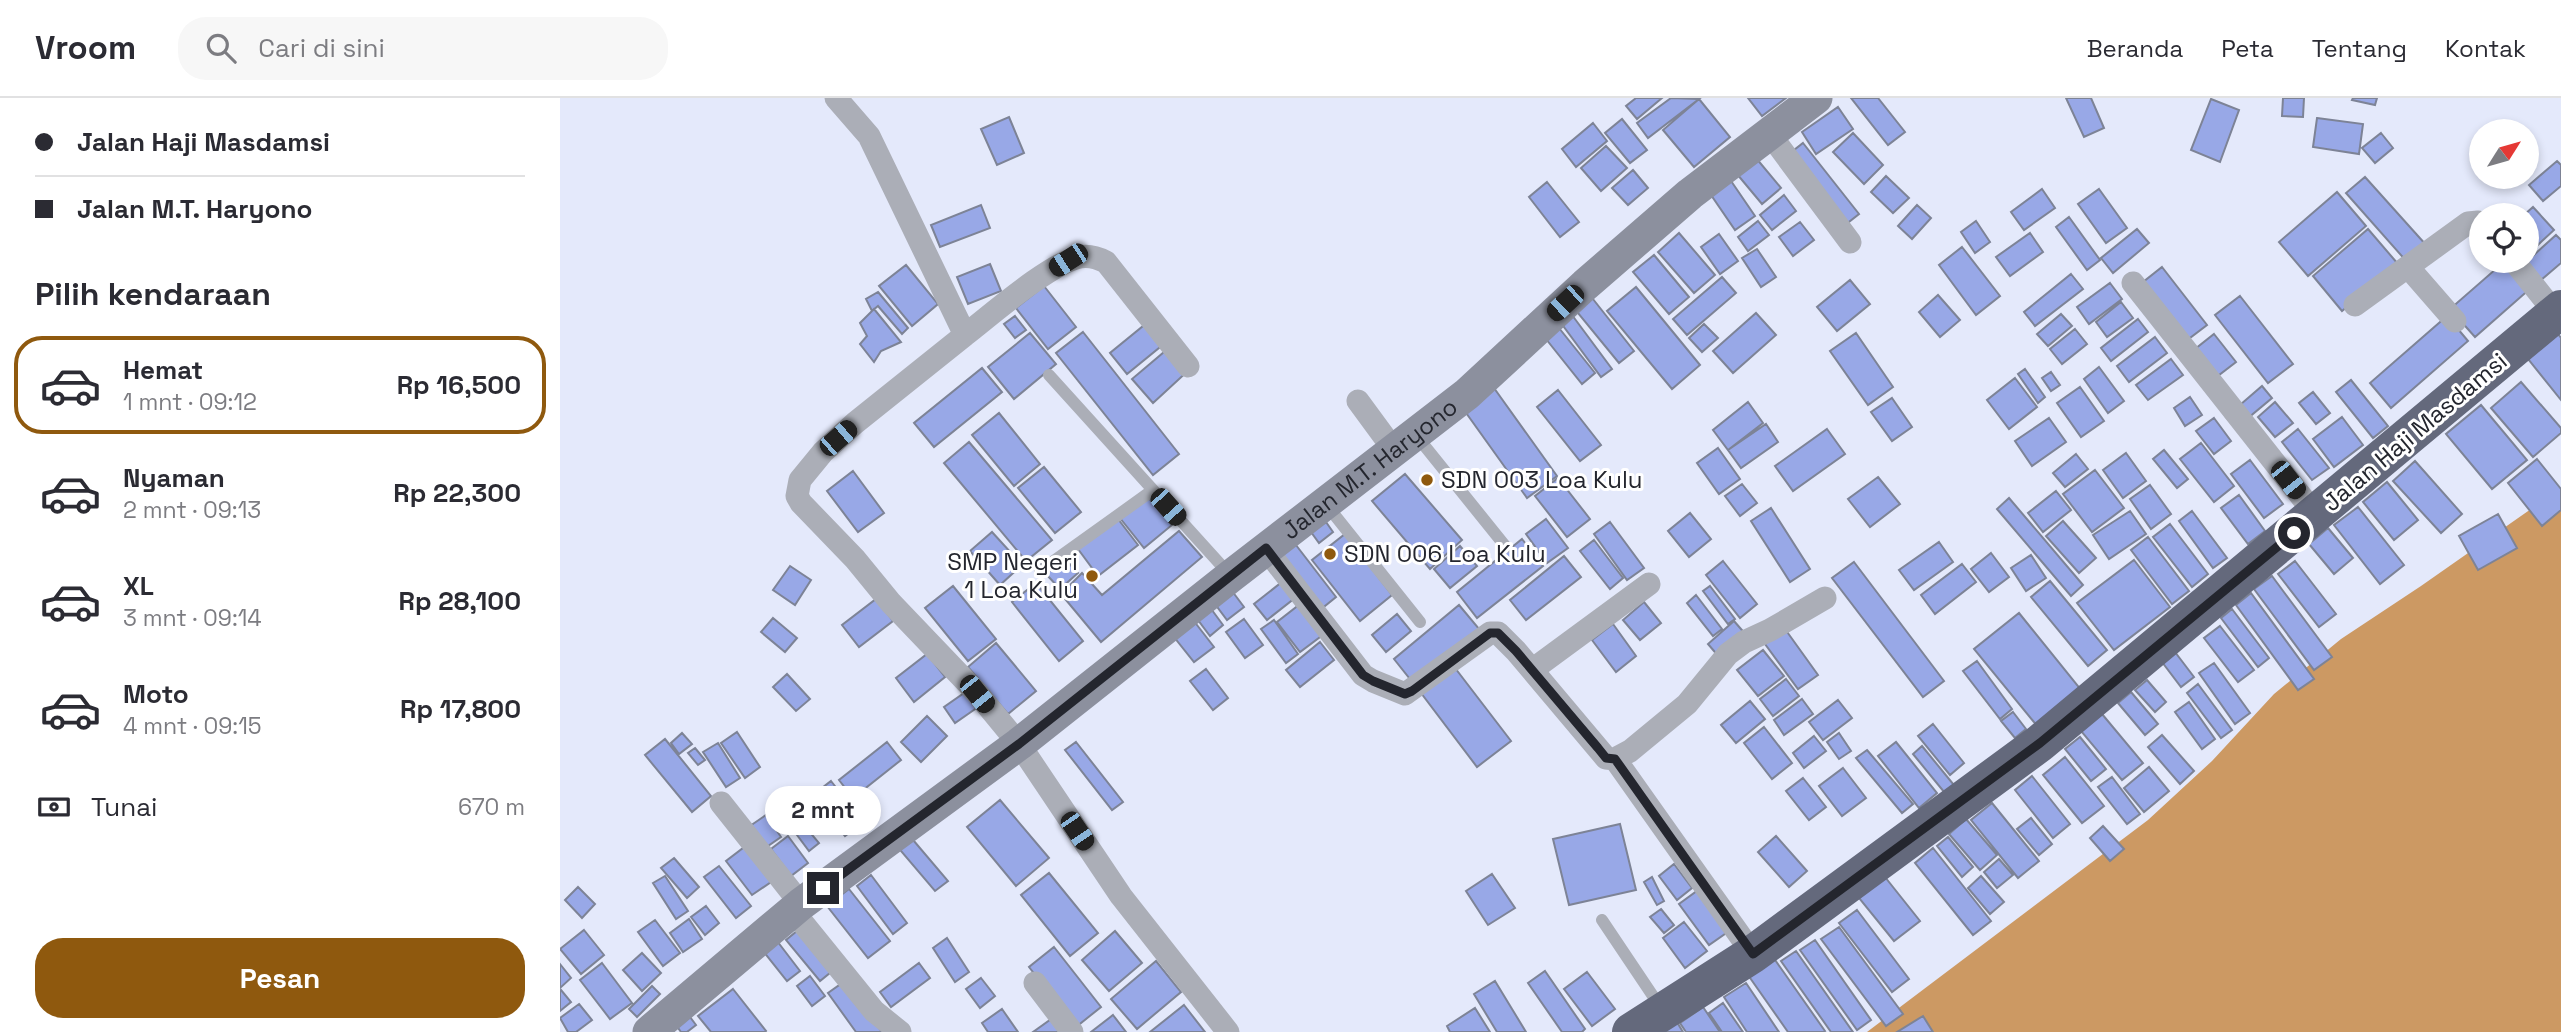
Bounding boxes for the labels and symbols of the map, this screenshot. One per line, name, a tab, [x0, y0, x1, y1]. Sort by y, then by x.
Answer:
north arrow	[2469, 119, 2539, 189]
car	[1045, 240, 1092, 280]
car	[1543, 281, 1588, 325]
street label: Jalan Haji Masdamsi	[2316, 345, 2513, 518]
street label: Jalan M.T. Haryono	[1276, 391, 1464, 546]
car	[816, 416, 861, 460]
car	[2267, 457, 2310, 503]
place label: SDN 003 Loa Kulu	[1441, 464, 1643, 495]
marker: SDN 003 Loa Kulu	[1419, 472, 1435, 488]
car	[1147, 484, 1190, 530]
route start	[2278, 517, 2310, 549]
place label: SDN 006 Loa Kulu	[1344, 538, 1546, 569]
place label: SMP Negeri 1 Loa Kulu	[947, 546, 1078, 605]
marker: SDN 006 Loa Kulu	[1322, 546, 1338, 562]
marker: SMP Negeri 1 Loa Kulu	[1084, 568, 1100, 584]
car	[956, 671, 999, 717]
callout: 2 mnt	[765, 786, 881, 836]
car	[1057, 808, 1098, 854]
route end	[807, 872, 839, 904]

